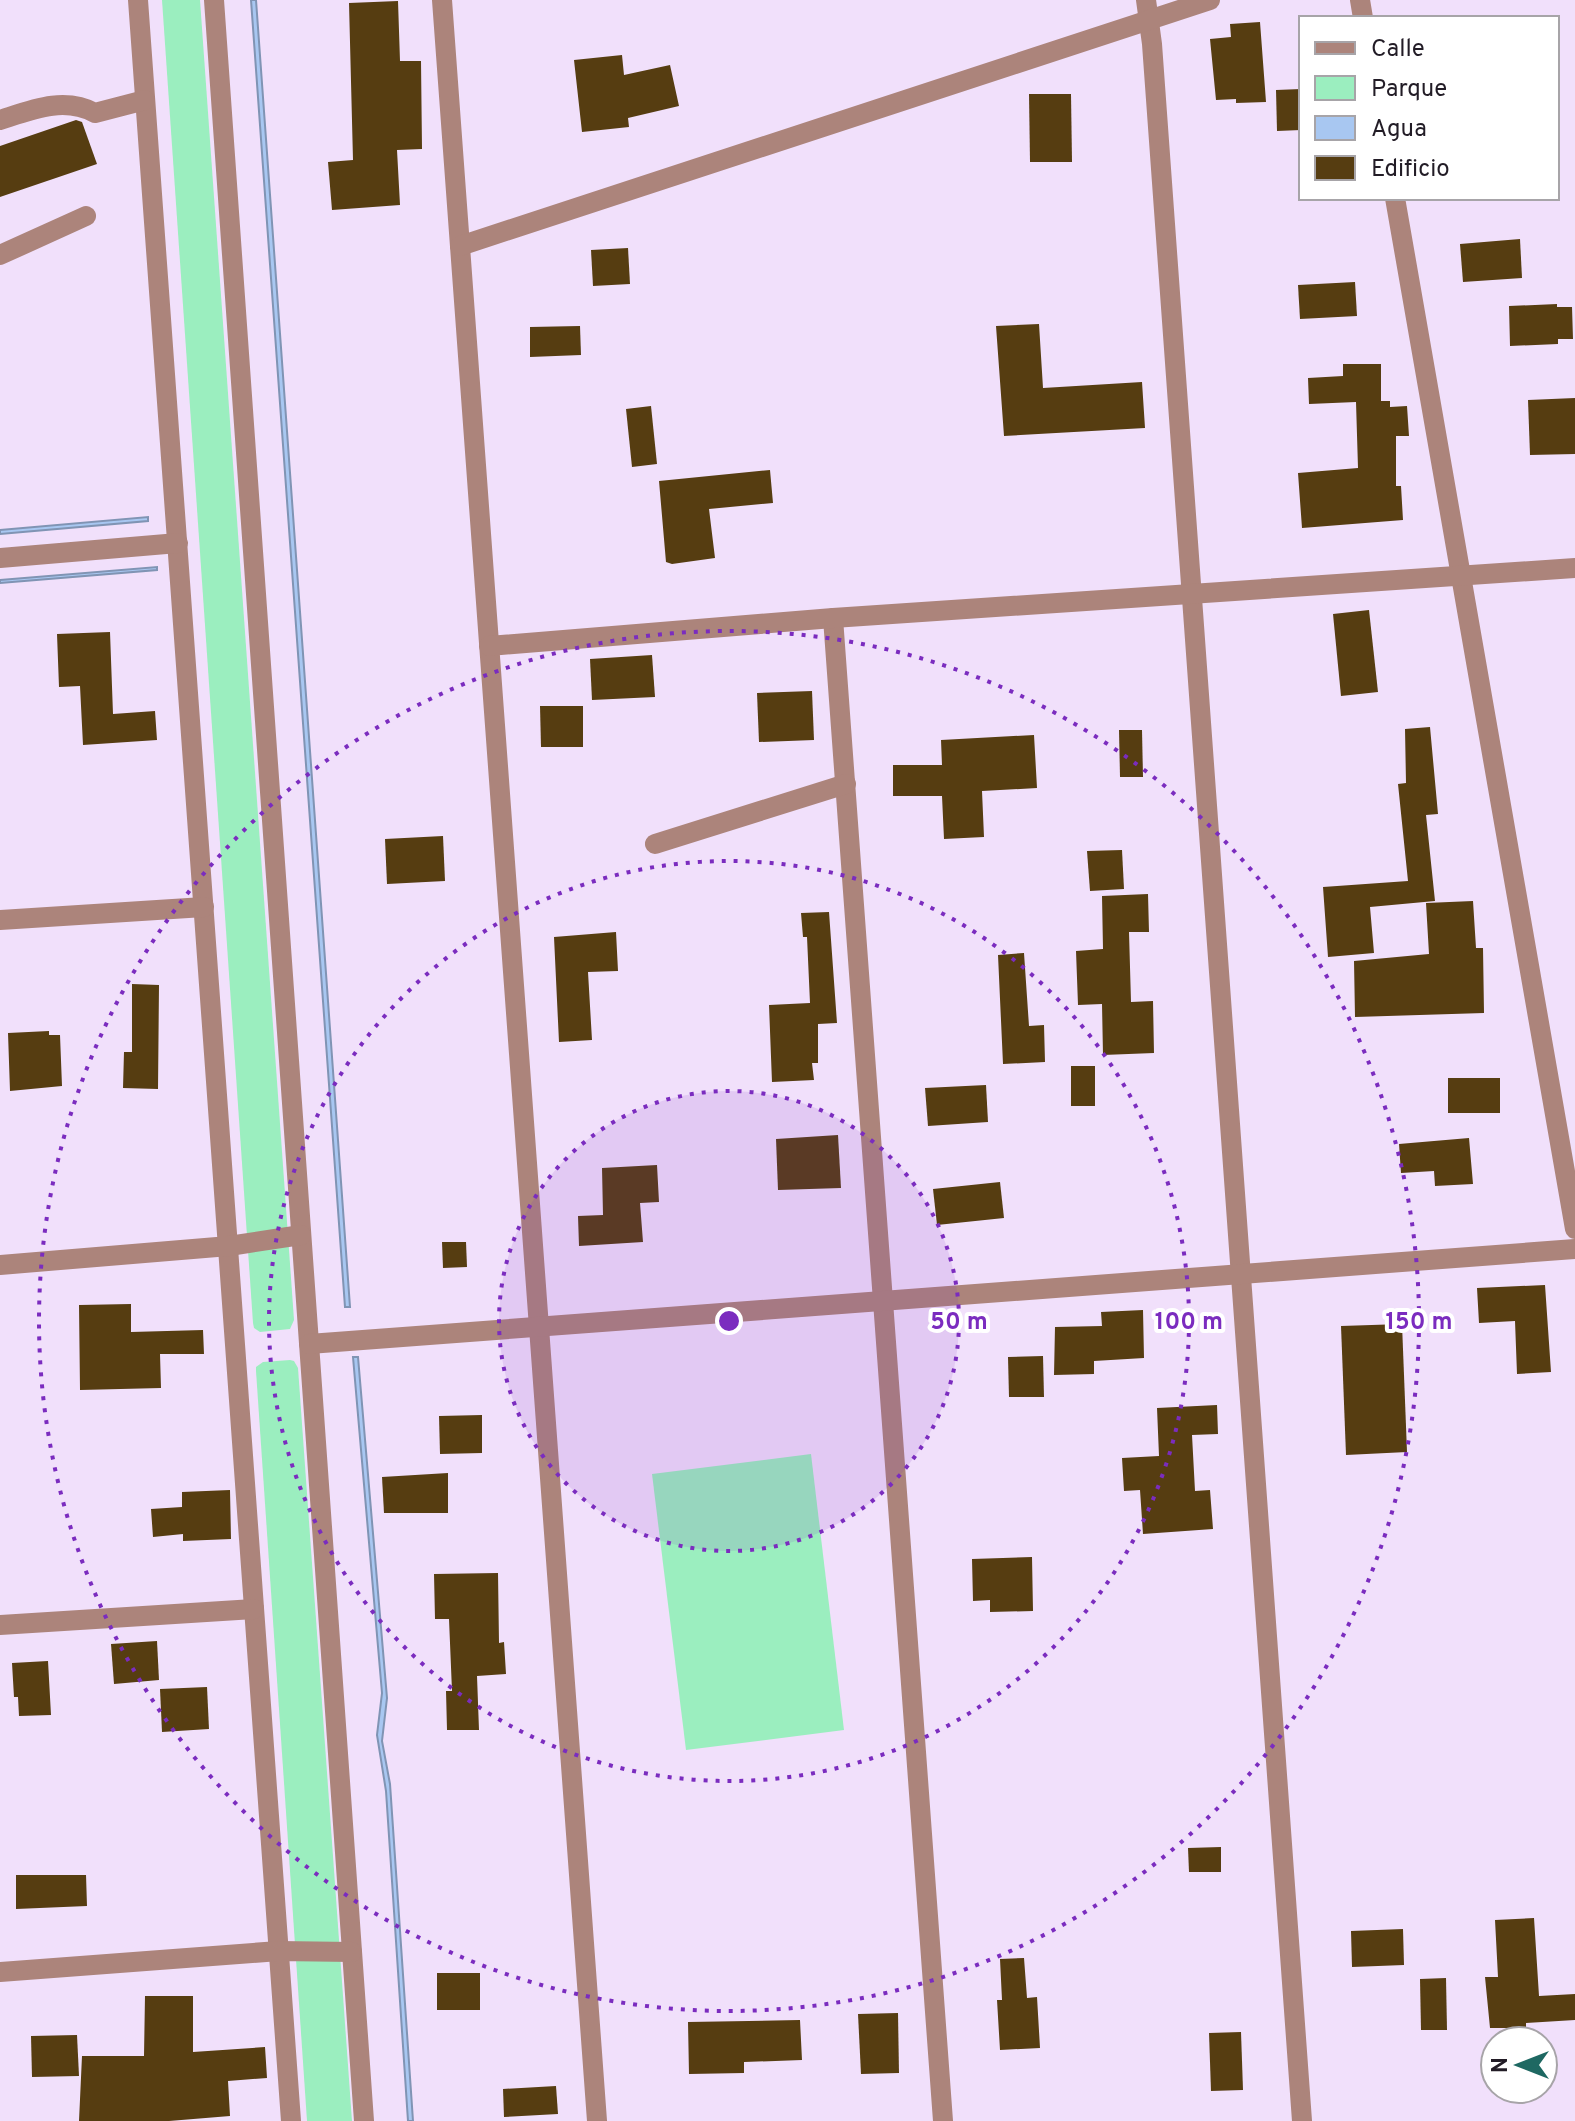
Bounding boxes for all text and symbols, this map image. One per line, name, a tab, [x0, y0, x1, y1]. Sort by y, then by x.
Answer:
legend	[1299, 16, 1559, 200]
text: Calle	[1371, 35, 1425, 65]
text: Parque	[1371, 75, 1447, 105]
text: Agua	[1371, 115, 1427, 145]
text: Edificio	[1371, 155, 1450, 185]
centre of rings	[715, 1307, 743, 1335]
text: 50 m	[930, 1308, 988, 1338]
text: 100 m	[1155, 1308, 1223, 1338]
text: 150 m	[1385, 1308, 1453, 1338]
north arrow	[1479, 2025, 1559, 2105]
text: N	[1488, 2057, 1515, 2073]

